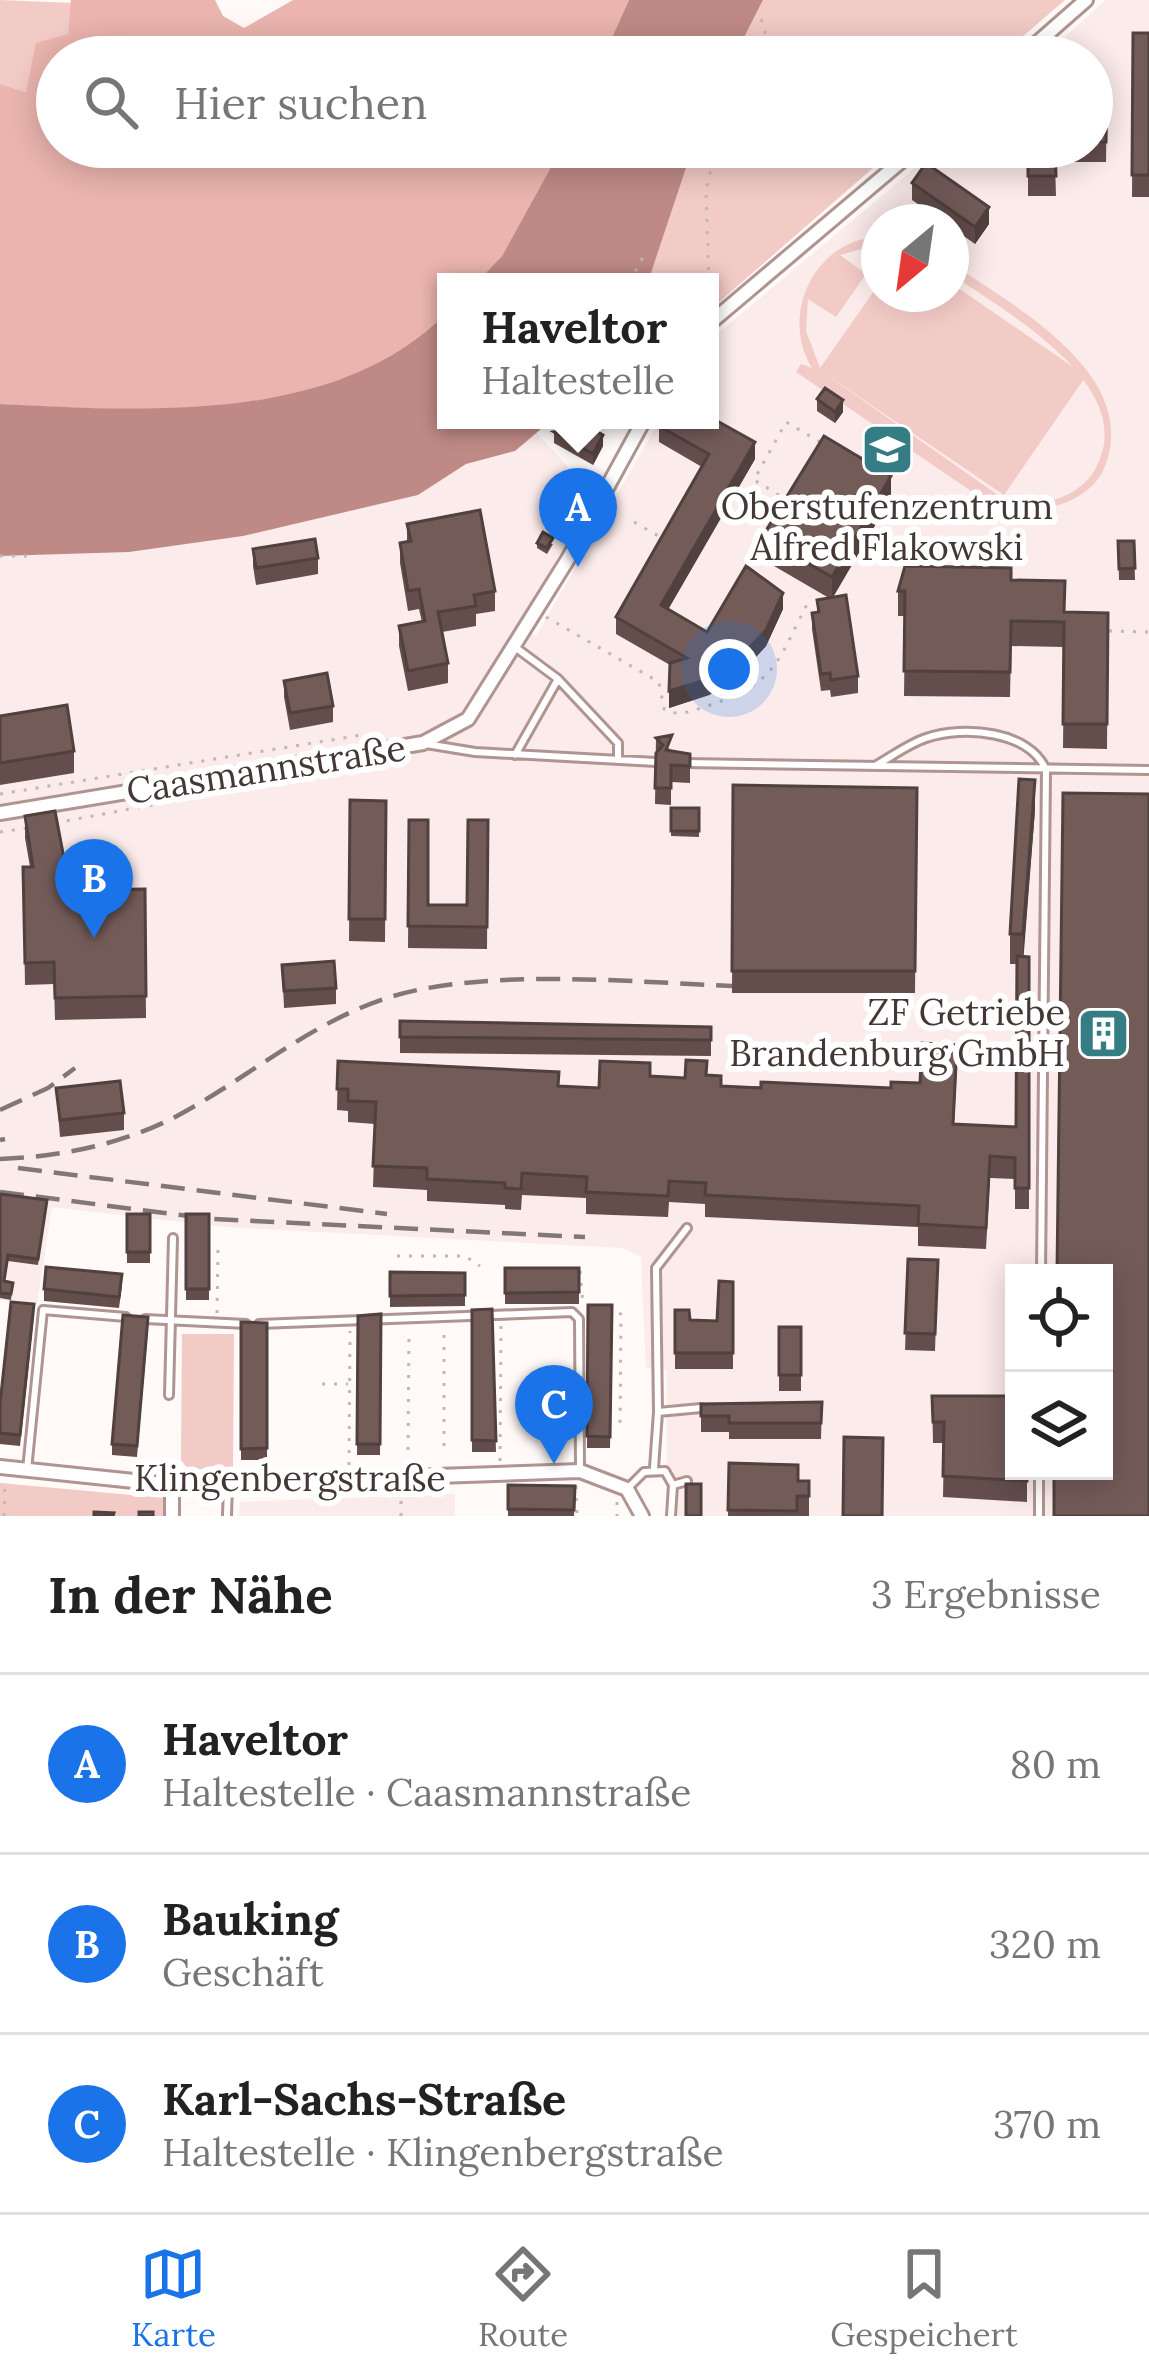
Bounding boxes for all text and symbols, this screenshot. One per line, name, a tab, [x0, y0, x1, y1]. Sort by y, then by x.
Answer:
search box	[36, 36, 1113, 168]
icon: search	[78, 69, 144, 135]
text: Hier suchen	[174, 74, 427, 131]
north arrow	[861, 204, 969, 312]
popup	[437, 273, 719, 429]
text: Haveltor	[481, 298, 667, 355]
text: Haltestelle	[481, 355, 675, 405]
school or university icon: Oberstufenzentrum Alfred Flakowski	[859, 422, 915, 478]
pin: A	[539, 468, 617, 567]
place label: Oberstufenzentrum Alfred Flakowski	[721, 483, 1053, 570]
your location	[699, 639, 759, 699]
street label: Caasmannstraße	[123, 724, 409, 814]
pin: B	[55, 839, 133, 938]
place label: ZF Getriebe Brandenburg GmbH	[729, 989, 1065, 1076]
building icon: ZF Getriebe Brandenburg GmbH	[1076, 1005, 1132, 1061]
map controls	[1005, 1264, 1113, 1480]
button: locate	[1005, 1264, 1113, 1372]
pin: C	[515, 1365, 593, 1464]
button: layers	[1005, 1372, 1113, 1480]
street label: Klingenbergstraße	[134, 1455, 446, 1501]
text: In der Nähe	[48, 1562, 333, 1627]
text: 3 Ergebnisse	[871, 1569, 1101, 1619]
text: Haveltor	[162, 1710, 348, 1767]
text: A	[74, 1739, 100, 1789]
text: 80 m	[1010, 1739, 1101, 1789]
text: Haltestelle · Caasmannstraße	[162, 1767, 691, 1817]
text: Bauking	[162, 1890, 338, 1947]
text: B	[74, 1919, 100, 1969]
text: 320 m	[989, 1919, 1101, 1969]
text: Geschäft	[162, 1947, 324, 1997]
text: Karl-Sachs-Straße	[162, 2070, 566, 2127]
text: C	[74, 2099, 100, 2149]
text: 370 m	[993, 2099, 1101, 2149]
text: Haltestelle · Klingenbergstraße	[162, 2127, 724, 2177]
tab: Karte	[131, 2241, 216, 2355]
tab: Route	[478, 2241, 568, 2355]
tab: Gespeichert	[830, 2241, 1018, 2355]

